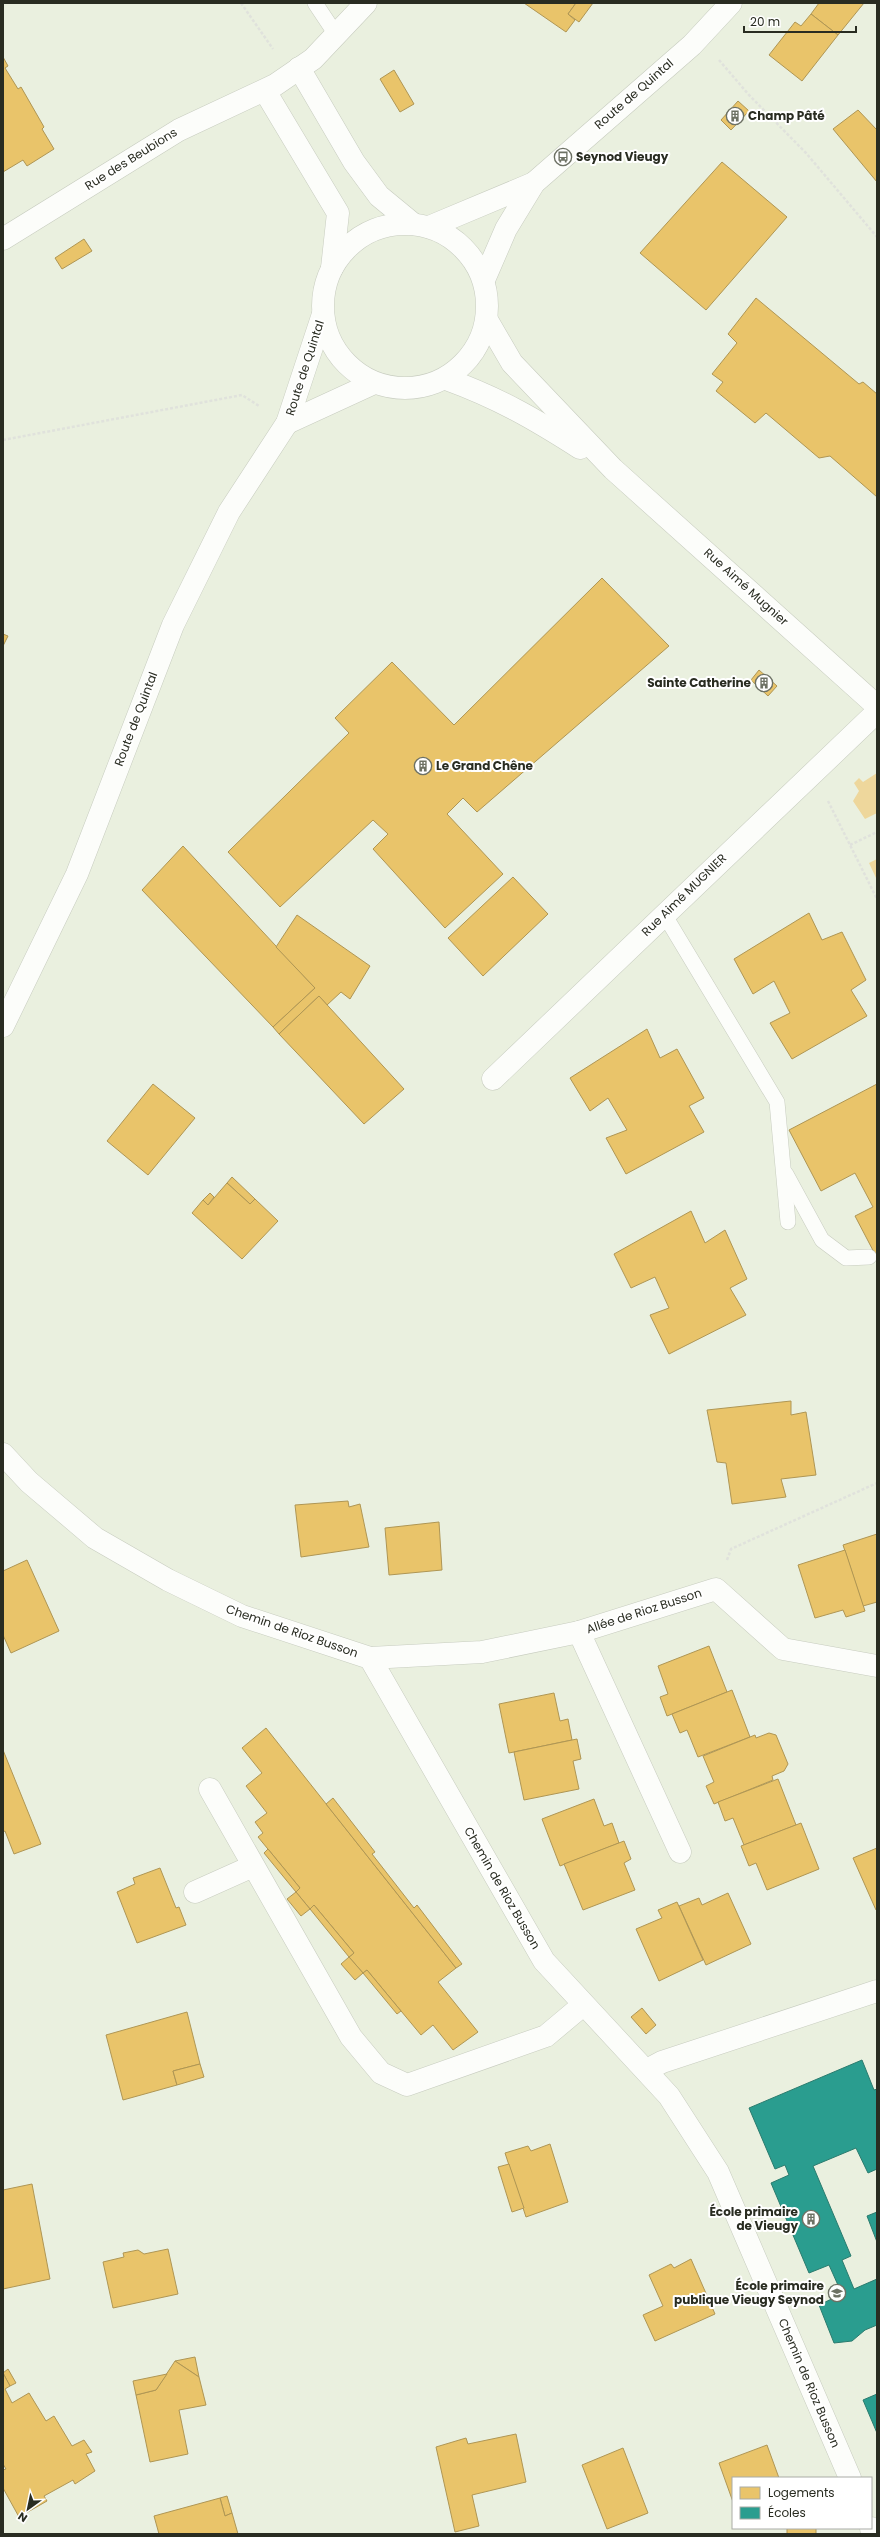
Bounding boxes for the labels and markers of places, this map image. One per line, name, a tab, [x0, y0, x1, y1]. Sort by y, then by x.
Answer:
building icon: Champ Pâté	[725, 106, 745, 126]
place label: Champ Pâté	[748, 107, 825, 124]
bus stop icon: Seynod Vieugy	[553, 147, 573, 167]
place label: Seynod Vieugy	[576, 148, 669, 165]
building icon: Sainte Catherine	[754, 673, 774, 693]
place label: Sainte Catherine	[647, 674, 752, 691]
building icon: Le Grand Chêne	[413, 756, 433, 776]
place label: Le Grand Chêne	[436, 757, 534, 774]
place label: École primaire de Vieugy	[709, 2203, 799, 2234]
building icon: École primaire de Vieugy	[801, 2209, 821, 2229]
place label: École primaire publique Vieugy Seynod	[674, 2277, 825, 2308]
school or university icon: École primaire publique Vieugy Seynod	[827, 2283, 847, 2303]

